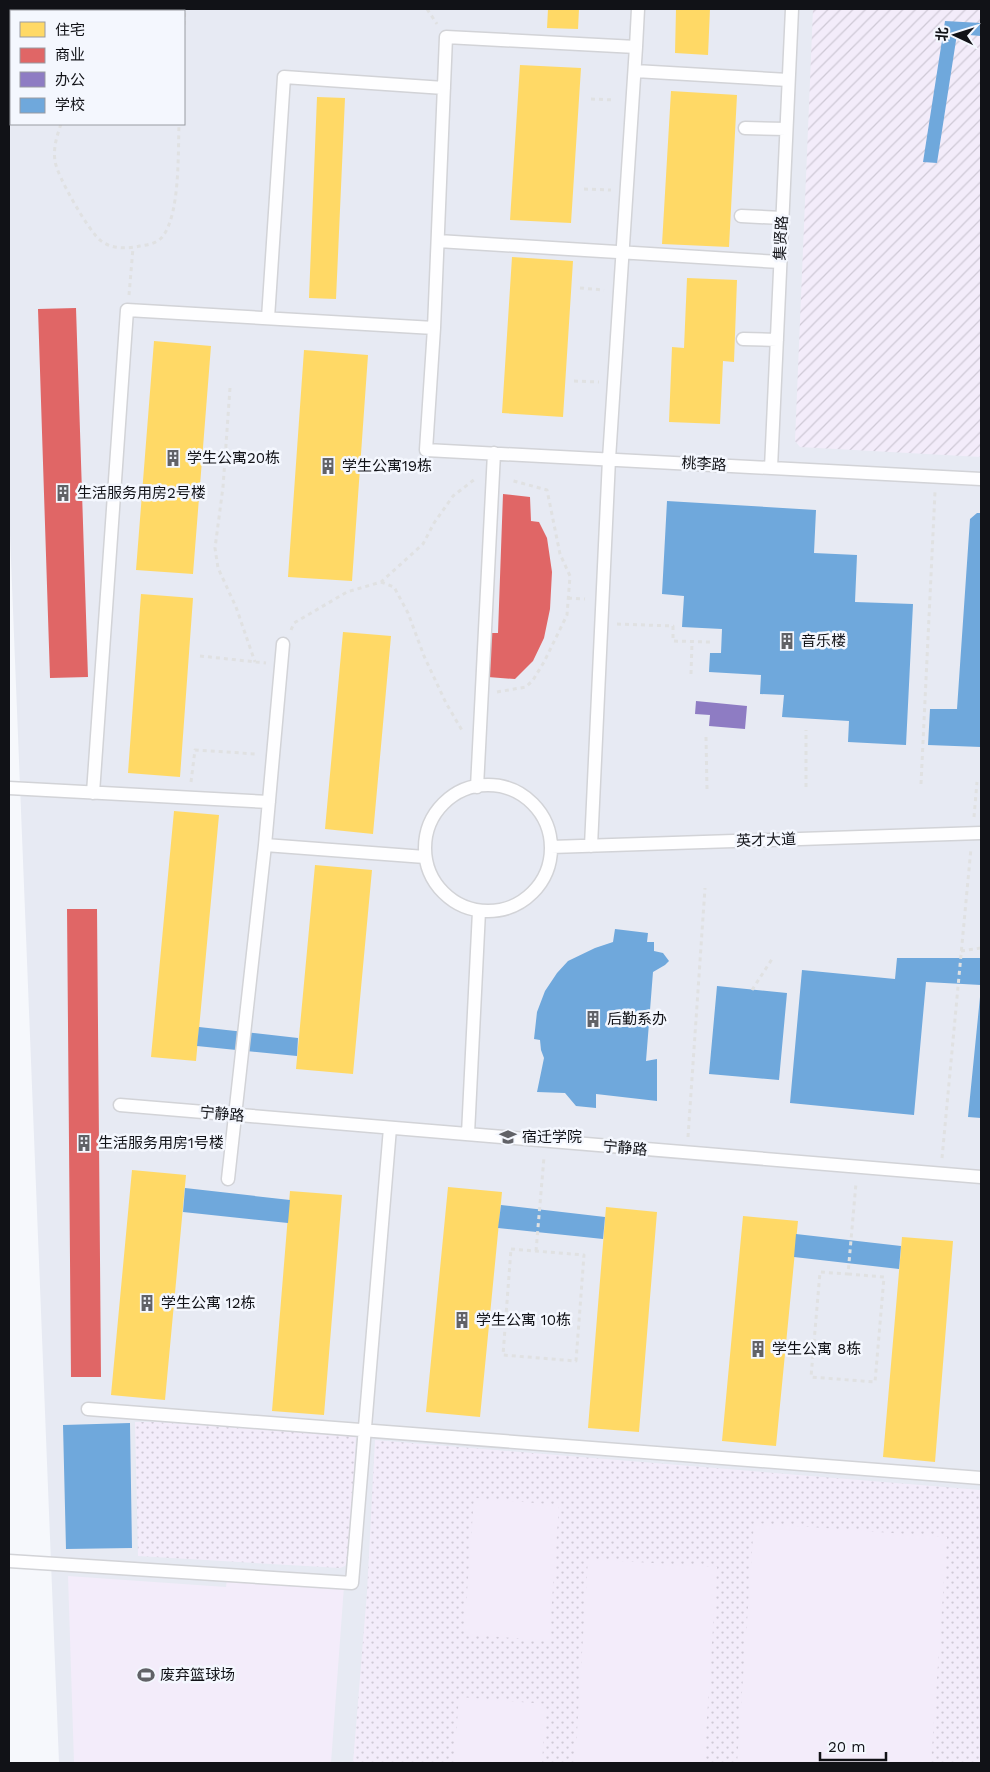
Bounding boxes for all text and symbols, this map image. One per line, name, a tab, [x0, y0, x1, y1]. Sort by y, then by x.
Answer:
legend	[10, 10, 185, 125]
north arrow	[930, 10, 980, 60]
text: 住宅	[55, 21, 85, 39]
text: 北	[934, 27, 951, 42]
text: 商业	[55, 46, 85, 64]
text: 办公	[55, 71, 85, 89]
text: 学校	[55, 96, 85, 114]
street label: 集贤路	[771, 215, 791, 261]
building icon: 学生公寓20栋	[163, 448, 183, 468]
place label: 学生公寓20栋	[187, 449, 280, 467]
street label: 桃李路	[681, 454, 727, 474]
building icon: 学生公寓19栋	[318, 456, 338, 476]
place label: 学生公寓19栋	[342, 457, 432, 475]
building icon: 生活服务用房2号楼	[53, 483, 73, 503]
place label: 生活服务用房2号楼	[77, 484, 206, 502]
building icon: 音乐楼	[777, 631, 797, 651]
place label: 音乐楼	[801, 632, 846, 650]
street label: 英才大道	[736, 830, 796, 850]
building icon: 后勤系办	[583, 1009, 603, 1029]
place label: 后勤系办	[607, 1010, 667, 1028]
street label: 宁静路	[199, 1103, 245, 1125]
school or university icon: 宿迁学院	[498, 1127, 518, 1147]
place label: 宿迁学院	[522, 1128, 582, 1146]
building icon: 生活服务用房1号楼	[74, 1133, 94, 1153]
place label: 生活服务用房1号楼	[98, 1134, 224, 1152]
street label: 宁静路	[602, 1137, 648, 1159]
building icon: 学生公寓 12栋	[137, 1293, 157, 1313]
place label: 学生公寓 12栋	[161, 1294, 255, 1312]
building icon: 学生公寓 10栋	[452, 1310, 472, 1330]
place label: 学生公寓 10栋	[476, 1311, 571, 1329]
building icon: 学生公寓 8栋	[748, 1339, 768, 1359]
place label: 学生公寓 8栋	[772, 1340, 861, 1358]
sports icon: 废弃篮球场	[136, 1665, 156, 1685]
place label: 废弃篮球场	[160, 1666, 235, 1684]
scale bar	[820, 1730, 886, 1762]
text: 20 m	[828, 1738, 866, 1756]

